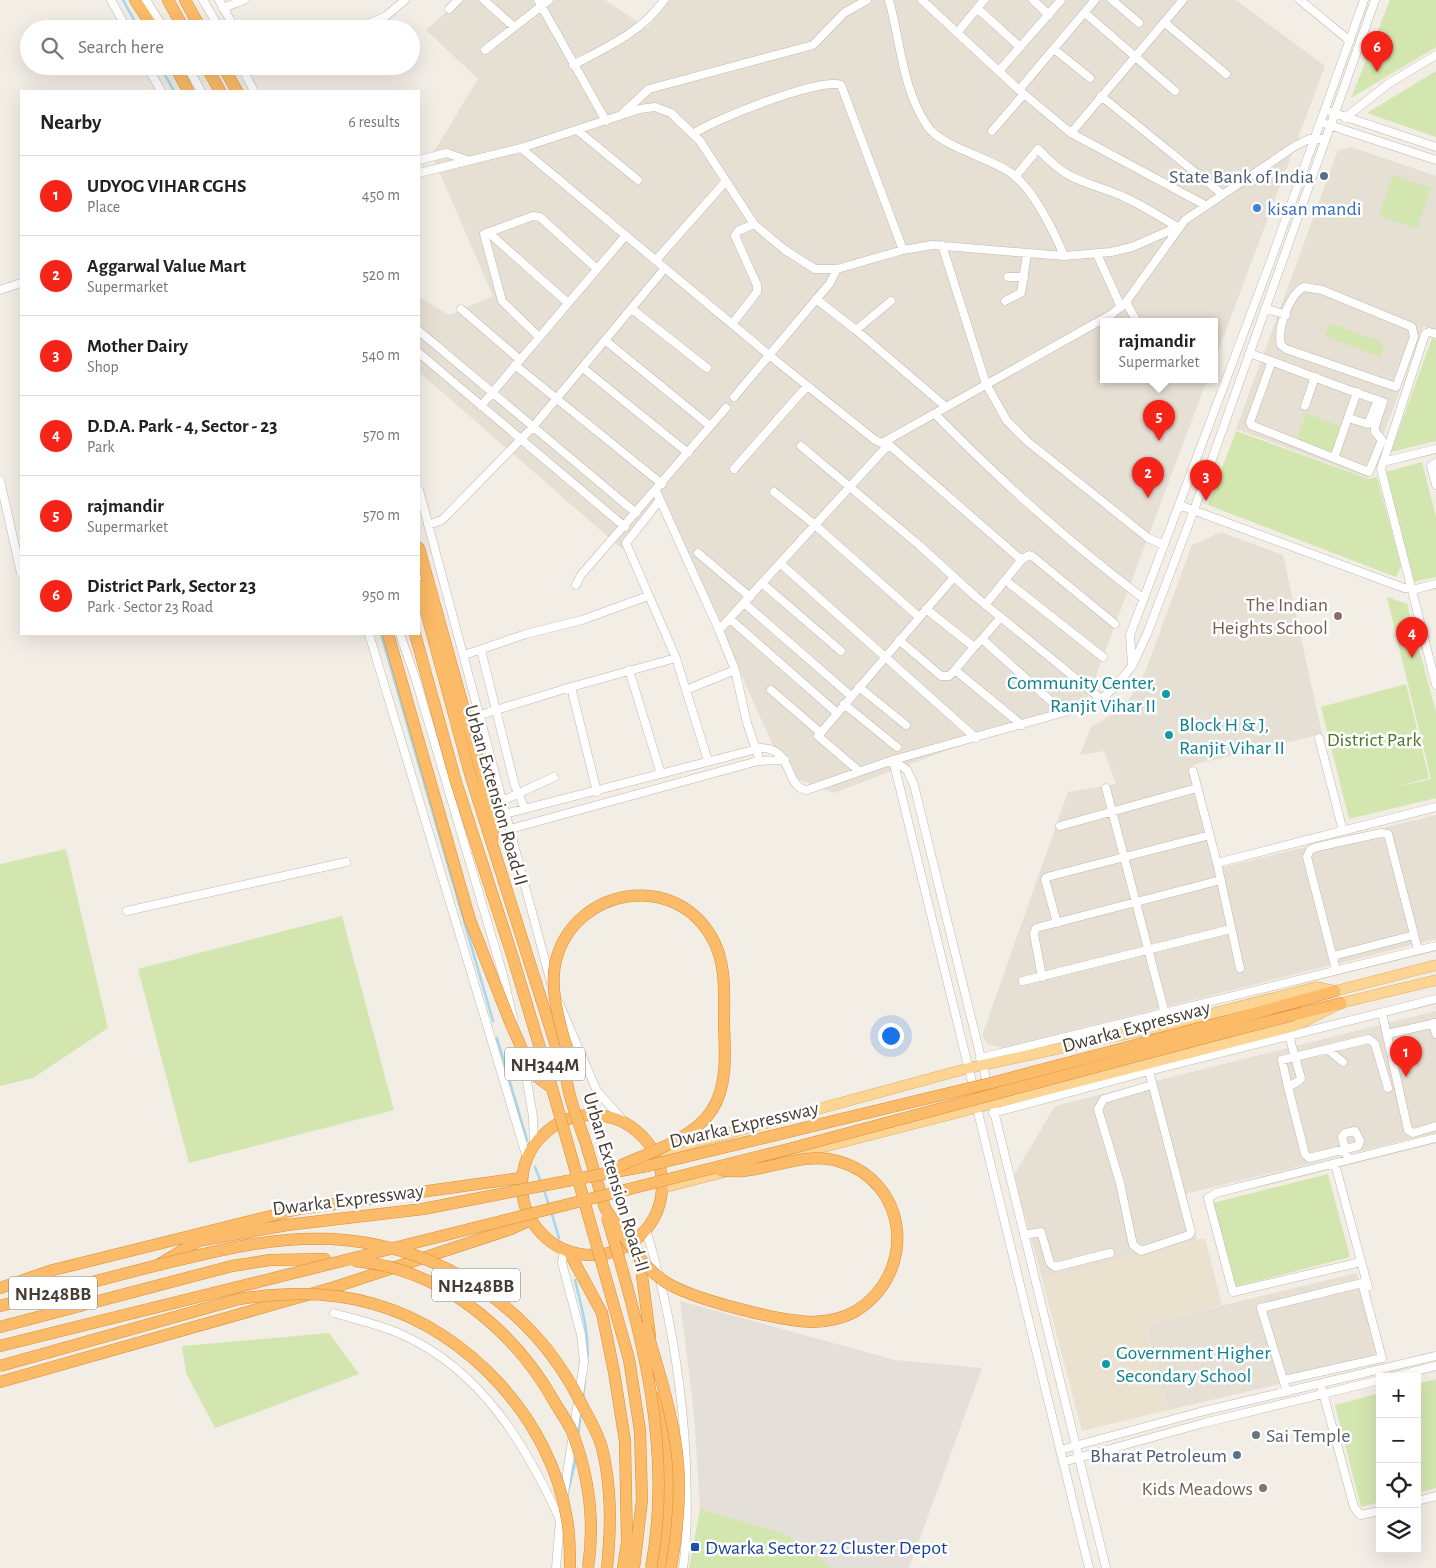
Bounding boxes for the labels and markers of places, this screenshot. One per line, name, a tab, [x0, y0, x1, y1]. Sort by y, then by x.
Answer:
pin: 6	[1361, 31, 1393, 72]
place label: State Bank of India	[1169, 167, 1314, 187]
marker: State Bank of India	[1318, 170, 1330, 182]
place label: kisan mandi	[1267, 199, 1362, 219]
marker: kisan mandi	[1251, 202, 1263, 214]
pin: 5	[1143, 400, 1175, 441]
pin: 2	[1132, 457, 1164, 498]
pin: 3	[1190, 460, 1222, 501]
place label: The Indian Heights School	[1212, 595, 1328, 638]
marker: The Indian Heights School	[1332, 610, 1344, 622]
pin: 4	[1396, 617, 1428, 658]
place label: Community Center, Ranjit Vihar II	[1007, 673, 1156, 716]
marker: Community Center, Ranjit Vihar II	[1160, 688, 1172, 700]
place label: Block H & J, Ranjit Vihar II	[1179, 715, 1285, 758]
marker: Block H & J, Ranjit Vihar II	[1163, 729, 1175, 741]
pin: 1	[1390, 1036, 1422, 1077]
place label: Government Higher Secondary School	[1116, 1343, 1271, 1386]
marker: Government Higher Secondary School	[1100, 1358, 1112, 1370]
place label: Sai Temple	[1266, 1426, 1350, 1446]
marker: Sai Temple	[1250, 1429, 1262, 1441]
place label: Bharat Petroleum	[1090, 1446, 1227, 1466]
marker: Bharat Petroleum	[1231, 1449, 1243, 1461]
place label: Kids Meadows	[1142, 1479, 1253, 1499]
marker: Kids Meadows	[1257, 1482, 1269, 1494]
place label: Dwarka Sector 22 Cluster Depot	[705, 1538, 948, 1558]
marker: Dwarka Sector 22 Cluster Depot	[689, 1541, 701, 1553]

